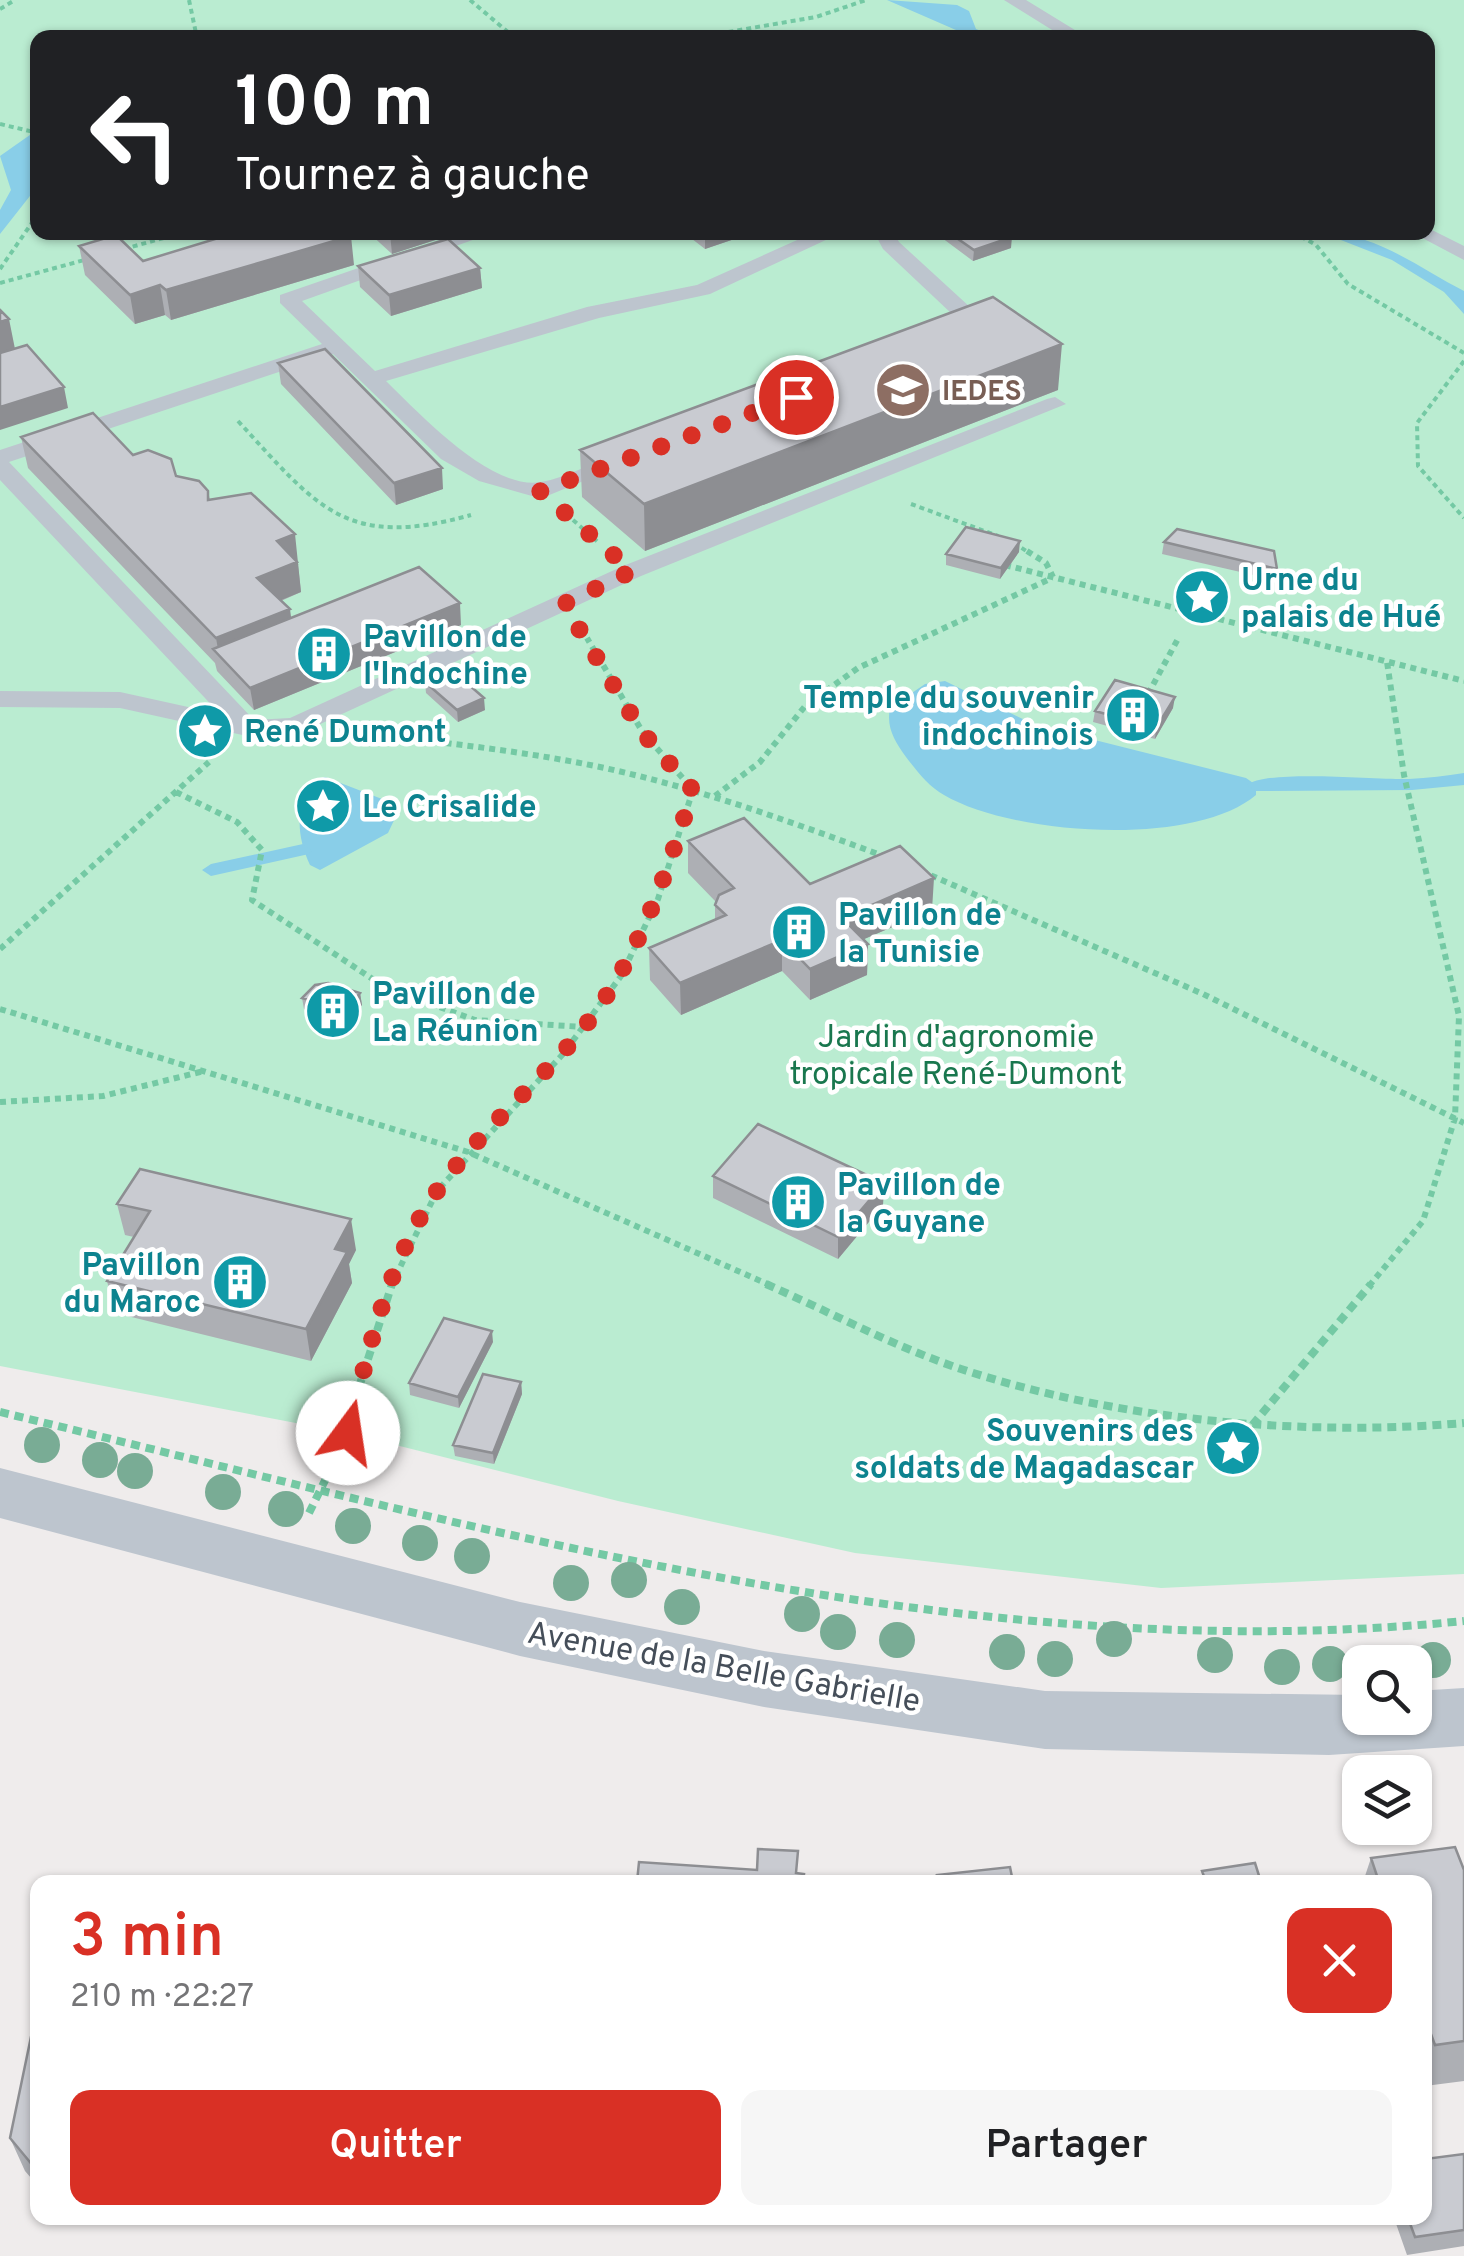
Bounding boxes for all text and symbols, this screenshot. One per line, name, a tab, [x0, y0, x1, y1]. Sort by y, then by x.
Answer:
text: 100 m	[235, 62, 434, 151]
icon: left	[70, 70, 200, 200]
text: Tournez à gauche	[235, 149, 590, 206]
pin	[754, 355, 839, 440]
school or university icon: IEDES	[873, 360, 933, 420]
icon: arrive	[769, 370, 824, 425]
place label: IEDES	[942, 375, 1022, 411]
place label: Urne du palais de Hué	[1241, 562, 1441, 639]
place icon: Urne du palais de Hué	[1172, 567, 1232, 627]
place label: Pavillon de l'Indochine	[363, 619, 528, 696]
building icon: Pavillon de l'Indochine	[294, 624, 354, 684]
place label: Temple du souvenir indochinois	[803, 680, 1094, 757]
building icon: Temple du souvenir indochinois	[1103, 685, 1163, 745]
place icon: René Dumont	[175, 701, 235, 761]
place label: René Dumont	[244, 714, 447, 754]
place icon: Le Crisalide	[293, 776, 353, 836]
place label: Le Crisalide	[362, 789, 537, 829]
place label: Pavillon de la Tunisie	[838, 897, 1002, 974]
building icon: Pavillon de la Tunisie	[769, 902, 829, 962]
place label: Pavillon de La Réunion	[372, 976, 539, 1053]
building icon: Pavillon de La Réunion	[303, 981, 363, 1041]
park label: Jardin d'agronomie tropicale René-Dumont	[789, 1019, 1123, 1096]
place label: Pavillon de la Guyane	[837, 1167, 1001, 1244]
building icon: Pavillon de la Guyane	[768, 1172, 828, 1232]
place label: Pavillon du Maroc	[63, 1247, 201, 1324]
building icon: Pavillon du Maroc	[210, 1252, 270, 1312]
position arrow	[296, 1381, 400, 1485]
place label: Souvenirs des soldats de Magadascar	[854, 1413, 1194, 1490]
place icon: Souvenirs des soldats de Magadascar	[1203, 1418, 1263, 1478]
street label: Avenue de la Belle Gabrielle	[524, 1615, 923, 1723]
map controls	[1342, 1645, 1432, 1845]
button: search	[1342, 1645, 1432, 1735]
button: layers	[1342, 1755, 1432, 1845]
text: 3 min	[70, 1902, 224, 1978]
button: close	[1287, 1908, 1392, 2013]
text: 210 m · 22:27	[70, 1978, 254, 2018]
button: Quitter	[70, 2090, 721, 2205]
button: Partager	[741, 2090, 1392, 2205]

